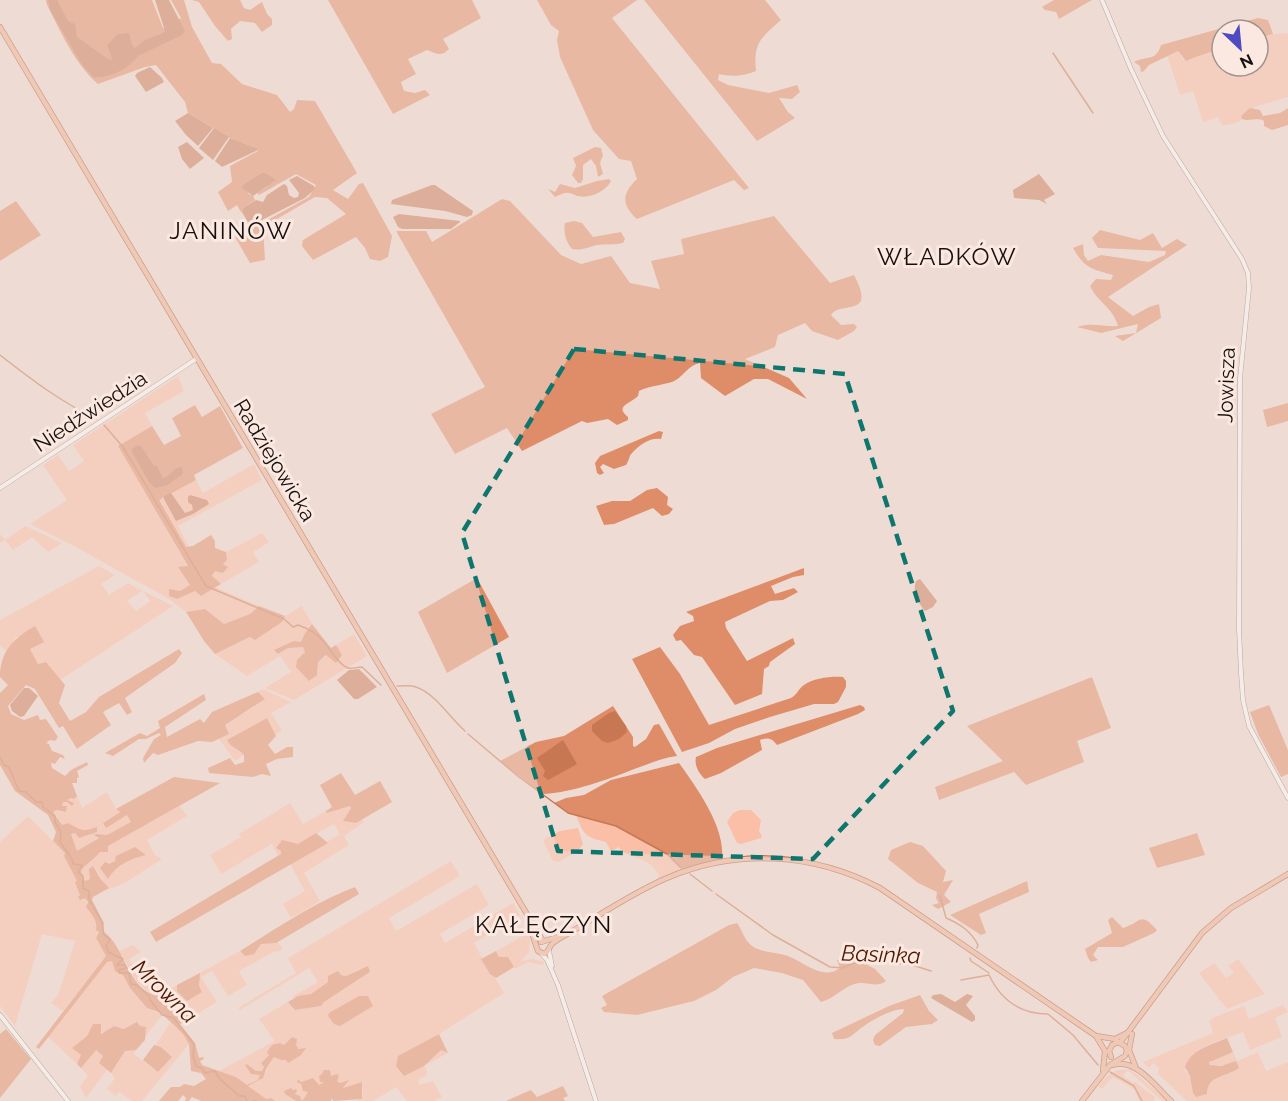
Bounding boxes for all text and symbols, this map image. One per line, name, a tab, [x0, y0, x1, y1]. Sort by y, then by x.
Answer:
north arrow	[1210, 18, 1270, 78]
text: N	[1237, 50, 1256, 72]
district label: JANINÓW	[169, 216, 293, 245]
district label: WŁADKÓW	[877, 242, 1017, 271]
street label: Jowisza	[1212, 347, 1240, 423]
street label: Niedźwiedzia	[29, 365, 151, 457]
street label: Radziejowicka	[229, 394, 321, 526]
district label: KAŁĘCZYN	[475, 910, 613, 939]
water label: Basinka	[841, 940, 921, 968]
water label: Mrowna	[127, 954, 203, 1028]

